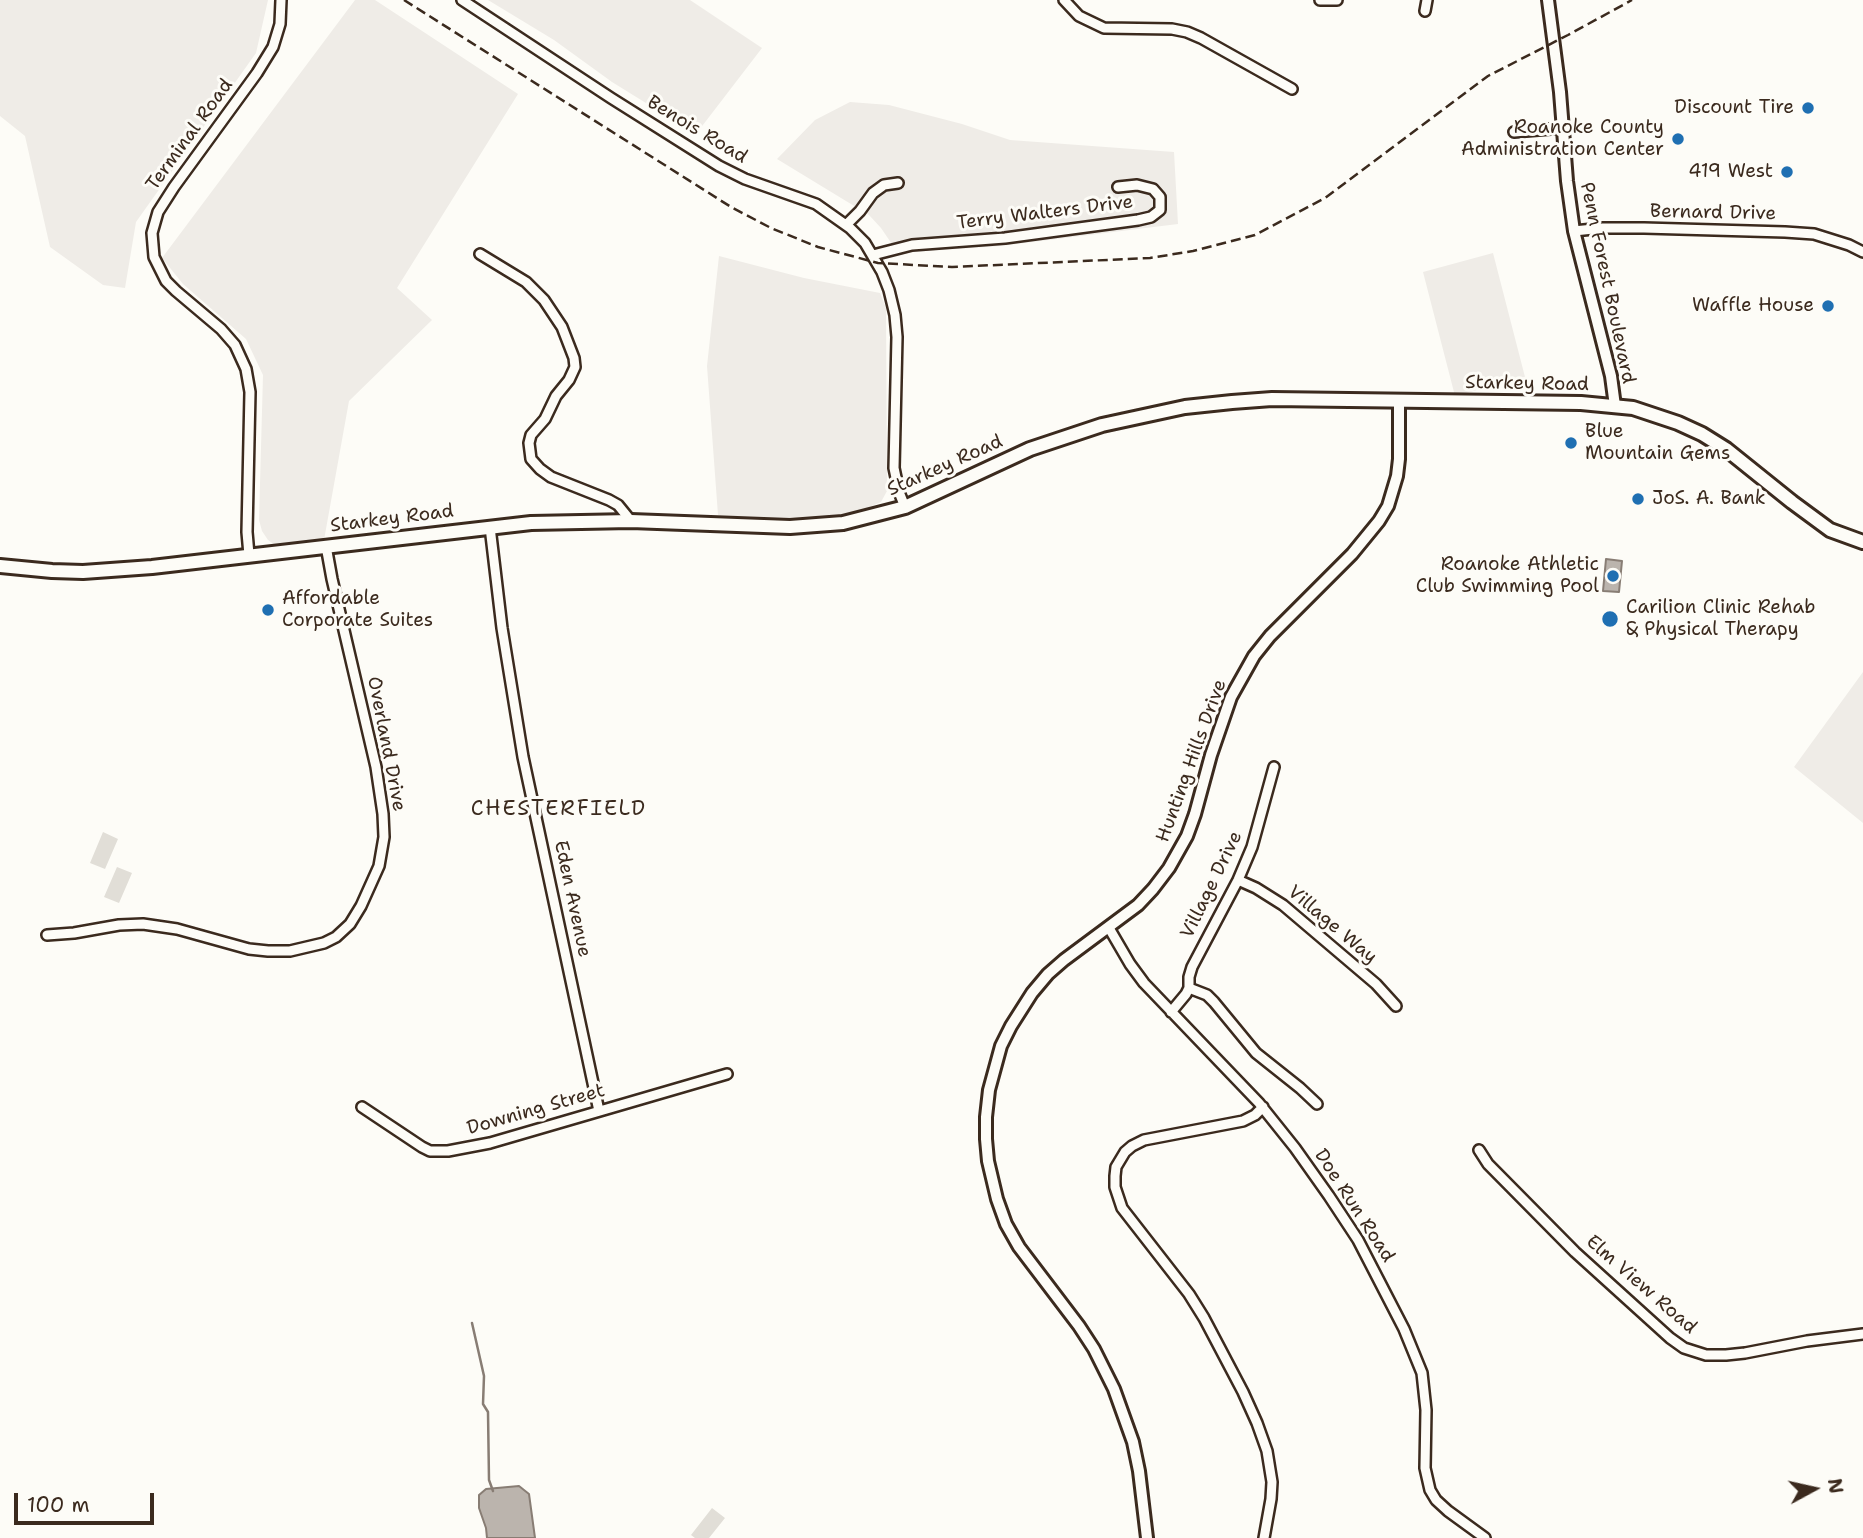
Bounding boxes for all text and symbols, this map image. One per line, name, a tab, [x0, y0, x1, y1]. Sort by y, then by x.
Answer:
street label: Terminal Road	[142, 75, 238, 195]
street label: Benois Road	[643, 91, 751, 169]
place label: Discount Tire	[1674, 97, 1794, 119]
marker: Discount Tire	[1800, 100, 1816, 116]
place label: Roanoke County Administration Center	[1461, 117, 1664, 161]
marker: Roanoke County Administration Center	[1670, 131, 1686, 147]
place label: 419 West	[1688, 161, 1773, 183]
marker: 419 West	[1779, 164, 1795, 180]
street label: Penn Forest Boulevard	[1575, 180, 1639, 386]
street label: Terry Walters Drive	[955, 191, 1135, 235]
street label: Bernard Drive	[1650, 201, 1776, 225]
place label: Waffle House	[1692, 295, 1814, 317]
marker: Waffle House	[1820, 298, 1836, 314]
street label: Starkey Road	[1465, 372, 1589, 396]
place label: Blue Mountain Gems	[1585, 421, 1730, 465]
street label: Starkey Road	[884, 430, 1006, 502]
marker: Blue Mountain Gems	[1563, 435, 1579, 451]
place label: JoS. A. Bank	[1652, 488, 1766, 510]
marker: JoS. A. Bank	[1630, 491, 1646, 507]
street label: Starkey Road	[329, 500, 455, 538]
place label: Roanoke Athletic Club Swimming Pool	[1416, 554, 1599, 598]
marker: Roanoke Athletic Club Swimming Pool	[1605, 568, 1621, 584]
place label: Affordable Corporate Suites	[282, 588, 433, 632]
place label: Carilion Clinic Rehab & Physical Therapy	[1626, 597, 1815, 641]
marker: Affordable Corporate Suites	[260, 602, 276, 618]
marker: Carilion Clinic Rehab & Physical Therapy	[1600, 609, 1620, 629]
street label: Overland Drive	[362, 675, 410, 813]
street label: Hunting Hills Drive	[1152, 676, 1232, 846]
district label: CHESTERFIELD	[472, 797, 646, 823]
street label: Village Drive	[1176, 828, 1248, 942]
street label: Eden Avenue	[549, 839, 595, 959]
street label: Village Way	[1283, 881, 1381, 969]
street label: Downing Street	[465, 1079, 607, 1141]
street label: Doe Run Road	[1309, 1145, 1399, 1267]
street label: Elm View Road	[1581, 1231, 1701, 1339]
north arrow	[1779, 1454, 1849, 1524]
text: N	[1822, 1477, 1849, 1495]
scale bar	[18, 1478, 158, 1522]
text: 100 m	[27, 1491, 90, 1519]

